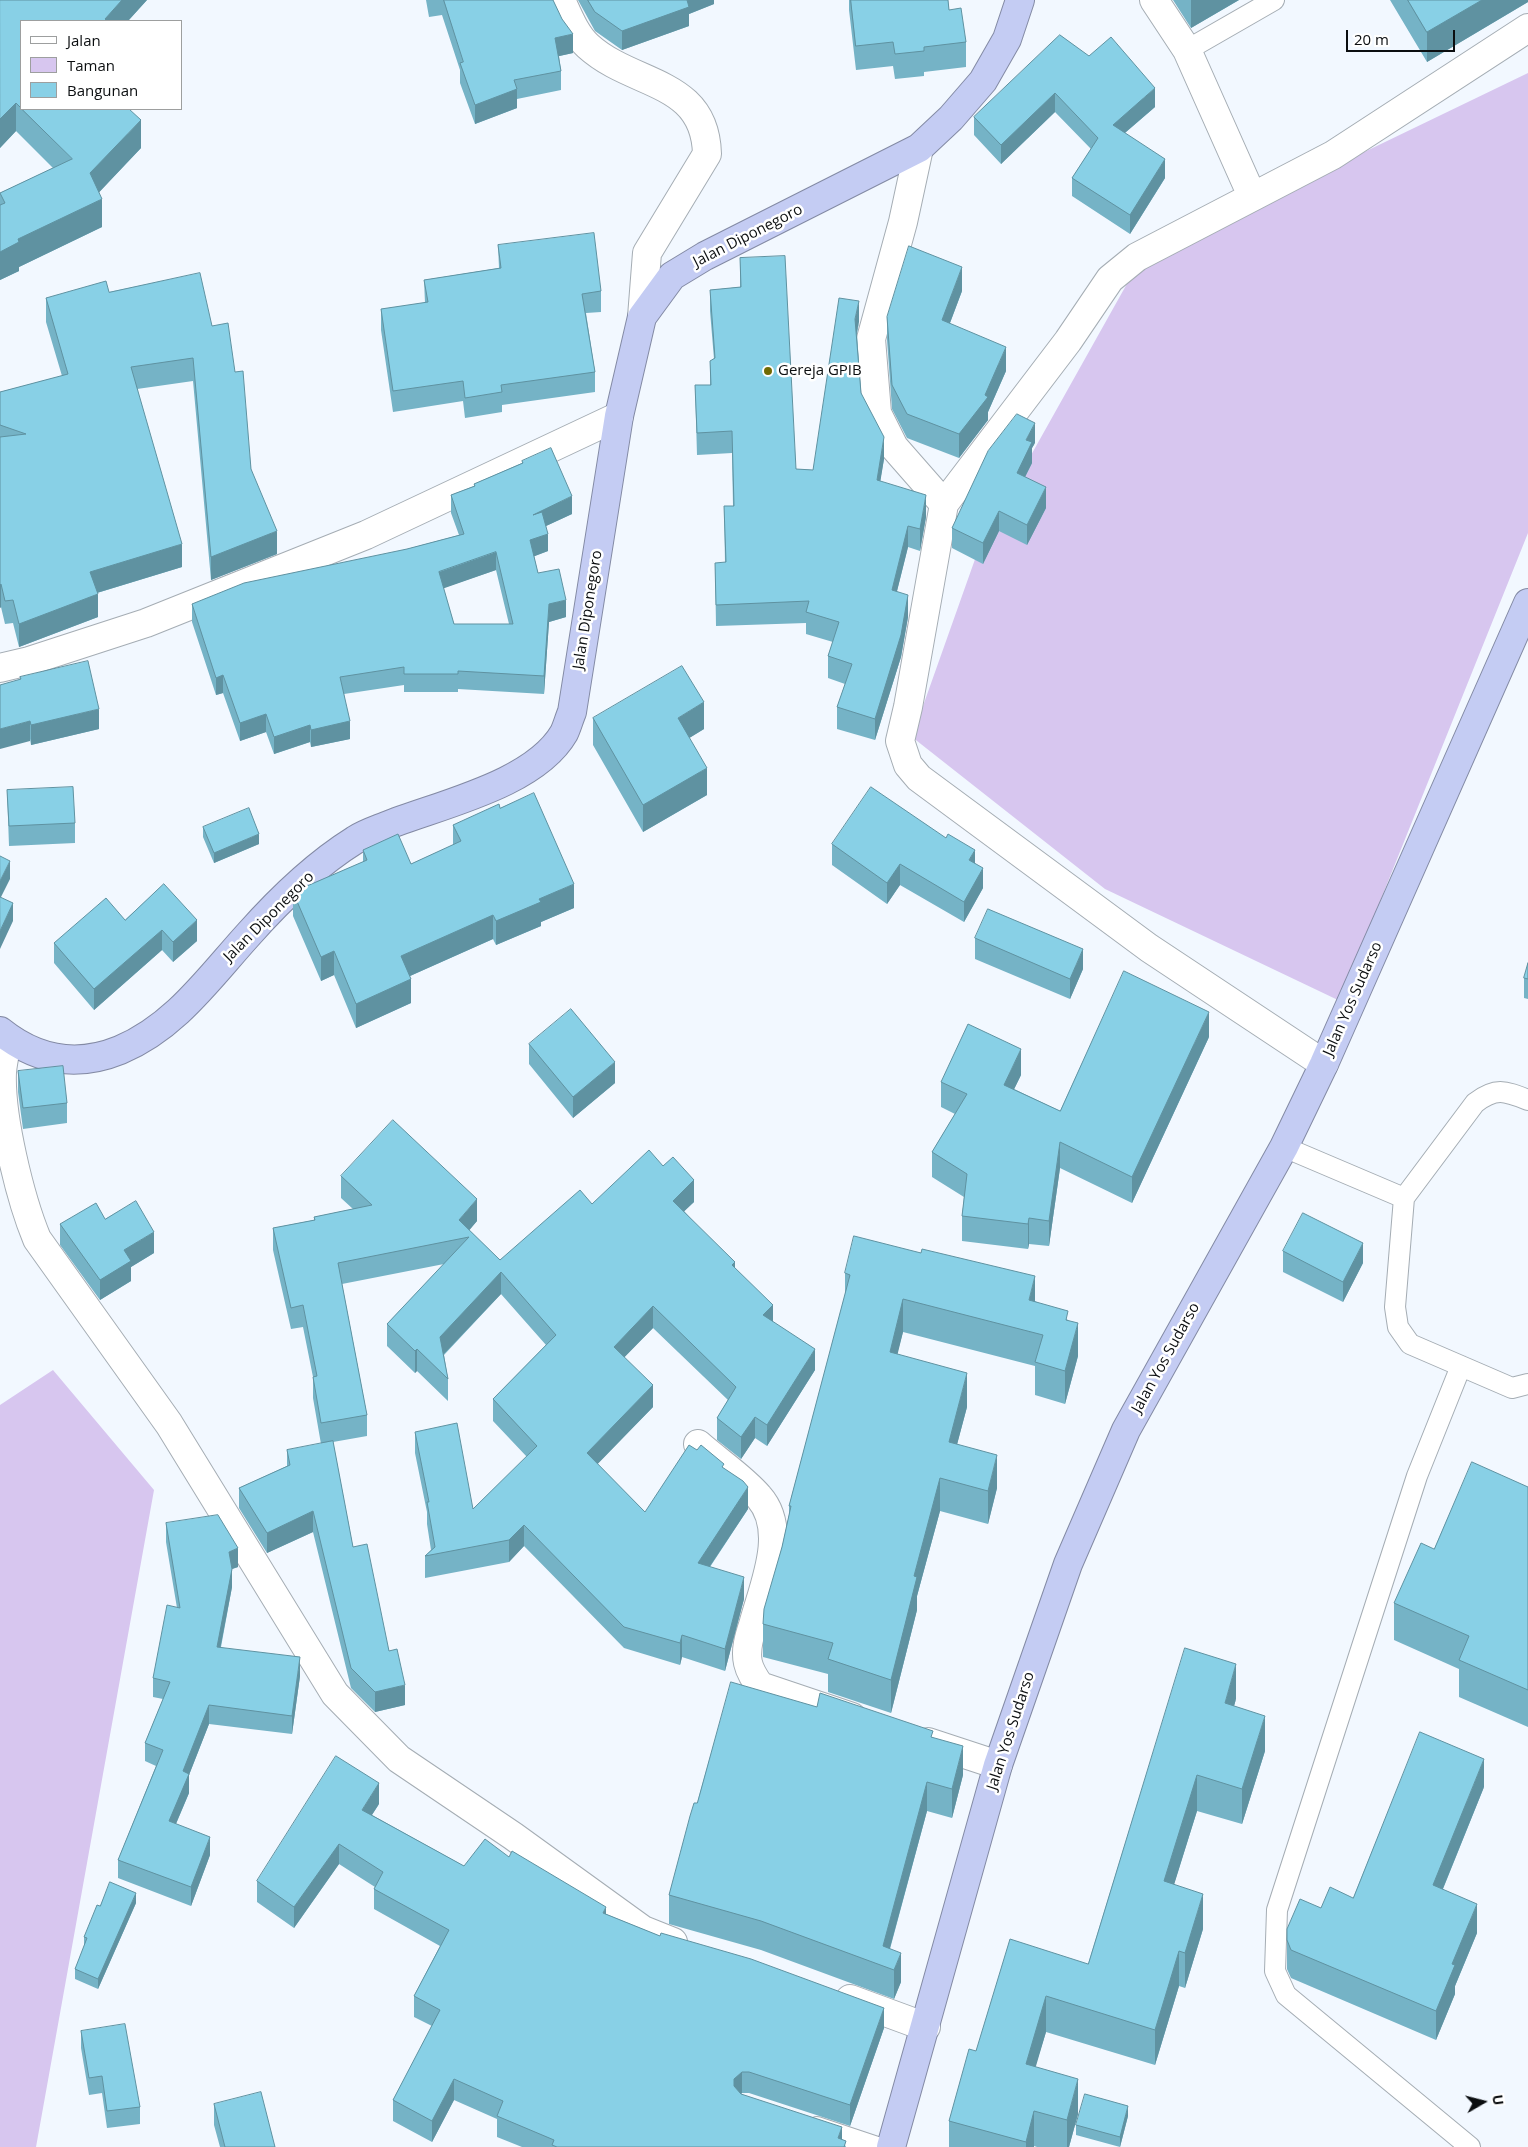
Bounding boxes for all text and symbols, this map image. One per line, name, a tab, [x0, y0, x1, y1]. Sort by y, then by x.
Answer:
legend	[20, 20, 182, 110]
scale bar	[1348, 20, 1457, 52]
text: 20 m	[1354, 29, 1389, 49]
text: Jalan	[67, 30, 101, 50]
text: Taman	[67, 55, 115, 75]
text: Bangunan	[67, 80, 138, 100]
street label: Jalan Diponegoro	[690, 201, 806, 271]
place label: Gereja GPIB	[778, 362, 862, 380]
marker: Gereja GPIB	[762, 365, 774, 377]
street label: Jalan Diponegoro	[570, 549, 606, 671]
street label: Jalan Diponegoro	[220, 868, 318, 966]
street label: Jalan Yos Sudarso	[1320, 939, 1386, 1059]
street label: Jalan Yos Sudarso	[1128, 1300, 1204, 1416]
street label: Jalan Yos Sudarso	[983, 1670, 1039, 1792]
north arrow	[1458, 2077, 1508, 2127]
text: U	[1488, 2093, 1508, 2106]

